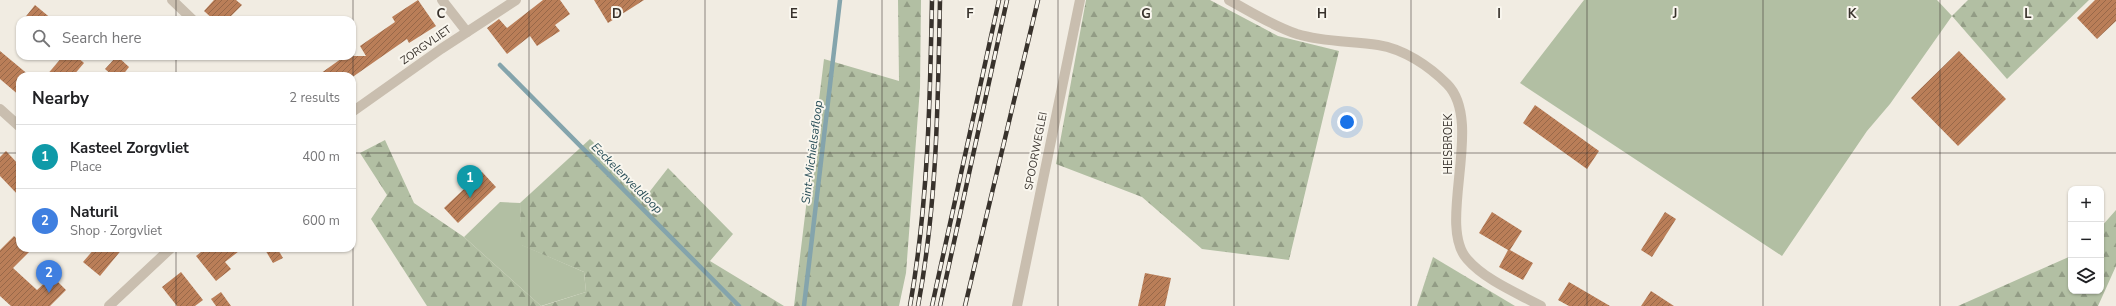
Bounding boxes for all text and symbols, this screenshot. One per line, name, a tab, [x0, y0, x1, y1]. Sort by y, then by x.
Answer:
text: C	[437, 5, 446, 23]
text: D	[612, 5, 622, 23]
text: E	[790, 5, 798, 23]
text: F	[966, 5, 974, 23]
text: G	[1141, 5, 1151, 23]
text: H	[1317, 5, 1327, 23]
text: I	[1497, 5, 1501, 23]
text: J	[1672, 5, 1677, 23]
text: K	[1848, 5, 1857, 23]
text: L	[2024, 5, 2032, 23]
search box	[16, 16, 356, 60]
street label: ZORGVLIET	[397, 22, 455, 68]
icon: search	[30, 27, 52, 49]
text: Search here	[62, 28, 142, 48]
text: Nearby	[32, 87, 89, 110]
text: 2 results	[289, 89, 340, 107]
water label: Sint-Michielsafloop	[798, 99, 826, 205]
street label: SPOORWEGLEI	[1021, 111, 1051, 191]
your location	[1337, 112, 1357, 132]
street label: HEISBROEK	[1441, 112, 1456, 174]
text: Kasteel Zorgvliet	[70, 138, 189, 158]
water label: Eeckelenveldloop	[588, 139, 666, 217]
text: 1	[41, 148, 49, 166]
text: 400 m	[302, 148, 340, 166]
text: Place	[70, 158, 102, 176]
pin: 1	[457, 165, 483, 198]
map controls	[2068, 186, 2104, 294]
button: +	[2068, 186, 2104, 222]
text: Naturil	[70, 202, 118, 222]
text: 2	[41, 212, 49, 230]
text: 600 m	[302, 212, 340, 230]
text: Shop · Zorgvliet	[70, 222, 162, 240]
button: −	[2068, 222, 2104, 258]
button: layers	[2068, 258, 2104, 294]
pin: 2	[36, 260, 62, 293]

